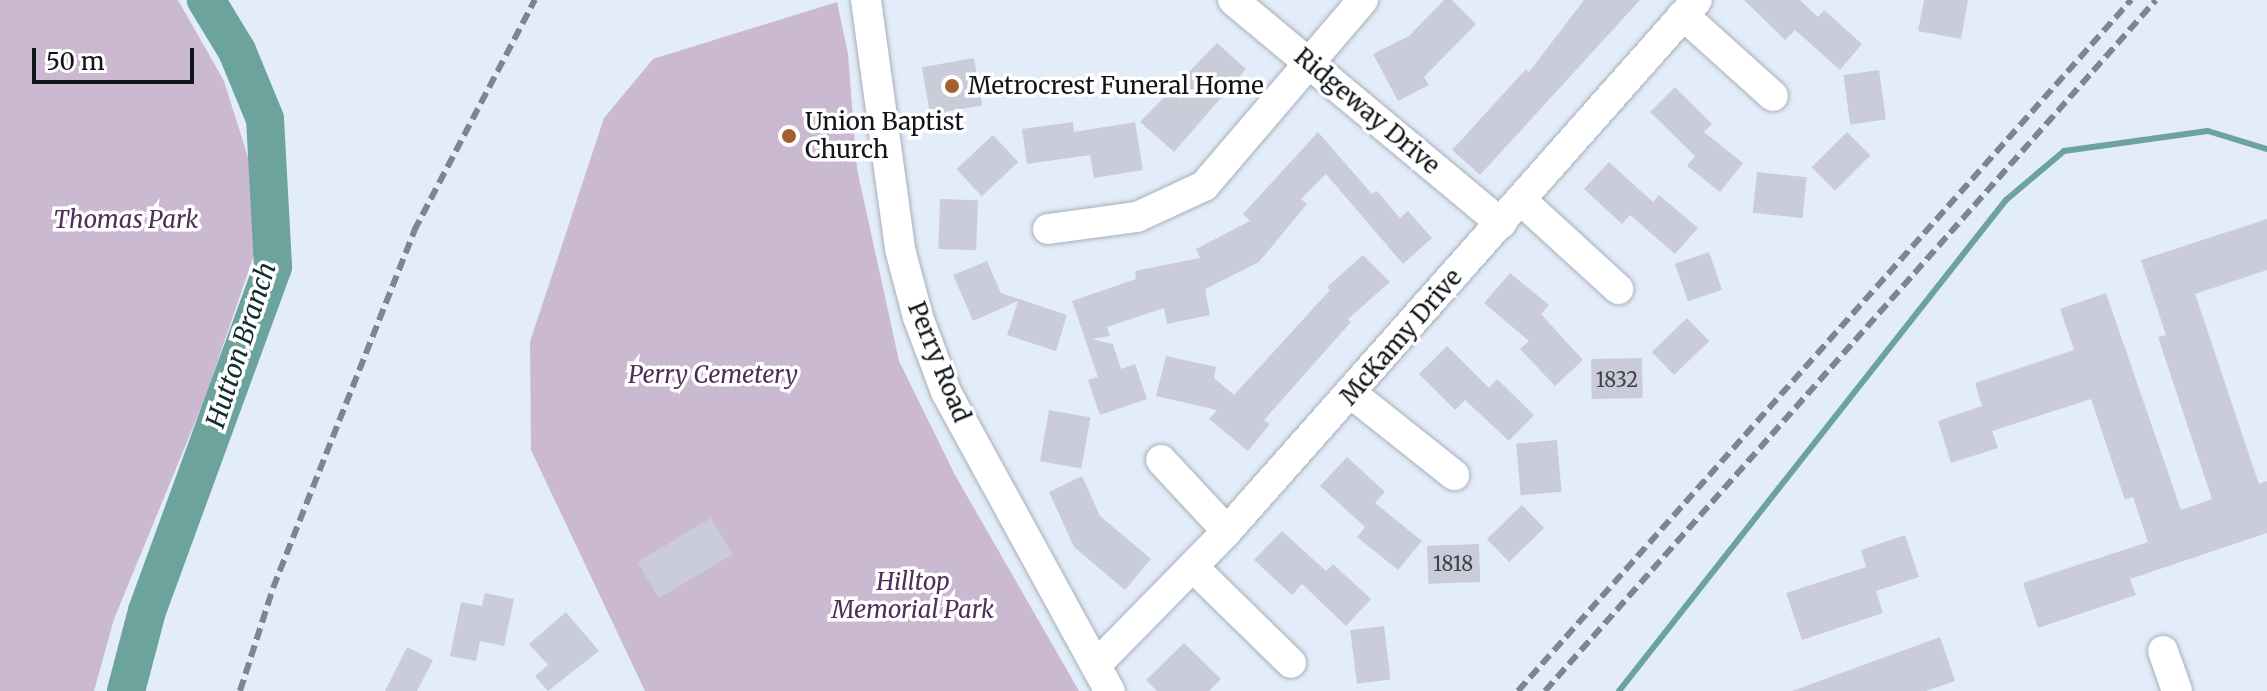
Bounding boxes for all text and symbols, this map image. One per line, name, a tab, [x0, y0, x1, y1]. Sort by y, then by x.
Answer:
scale bar	[36, 32, 198, 82]
street label: Ridgeway Drive	[1289, 42, 1445, 180]
text: 50 m	[46, 46, 105, 77]
place label: Metrocrest Funeral Home	[968, 72, 1264, 100]
marker: Metrocrest Funeral Home	[943, 77, 961, 95]
place label: Union Baptist Church	[805, 108, 964, 164]
marker: Union Baptist Church	[780, 127, 798, 145]
park label: Thomas Park	[54, 206, 198, 234]
water label: Hutton Branch	[200, 258, 282, 432]
street label: McKamy Drive	[1334, 263, 1468, 411]
street label: Perry Road	[902, 297, 976, 427]
park label: Perry Cemetery	[628, 361, 798, 389]
house number: 1832	[1596, 367, 1638, 391]
house number: 1818	[1433, 551, 1473, 575]
park label: Hilltop Memorial Park	[832, 568, 994, 624]

